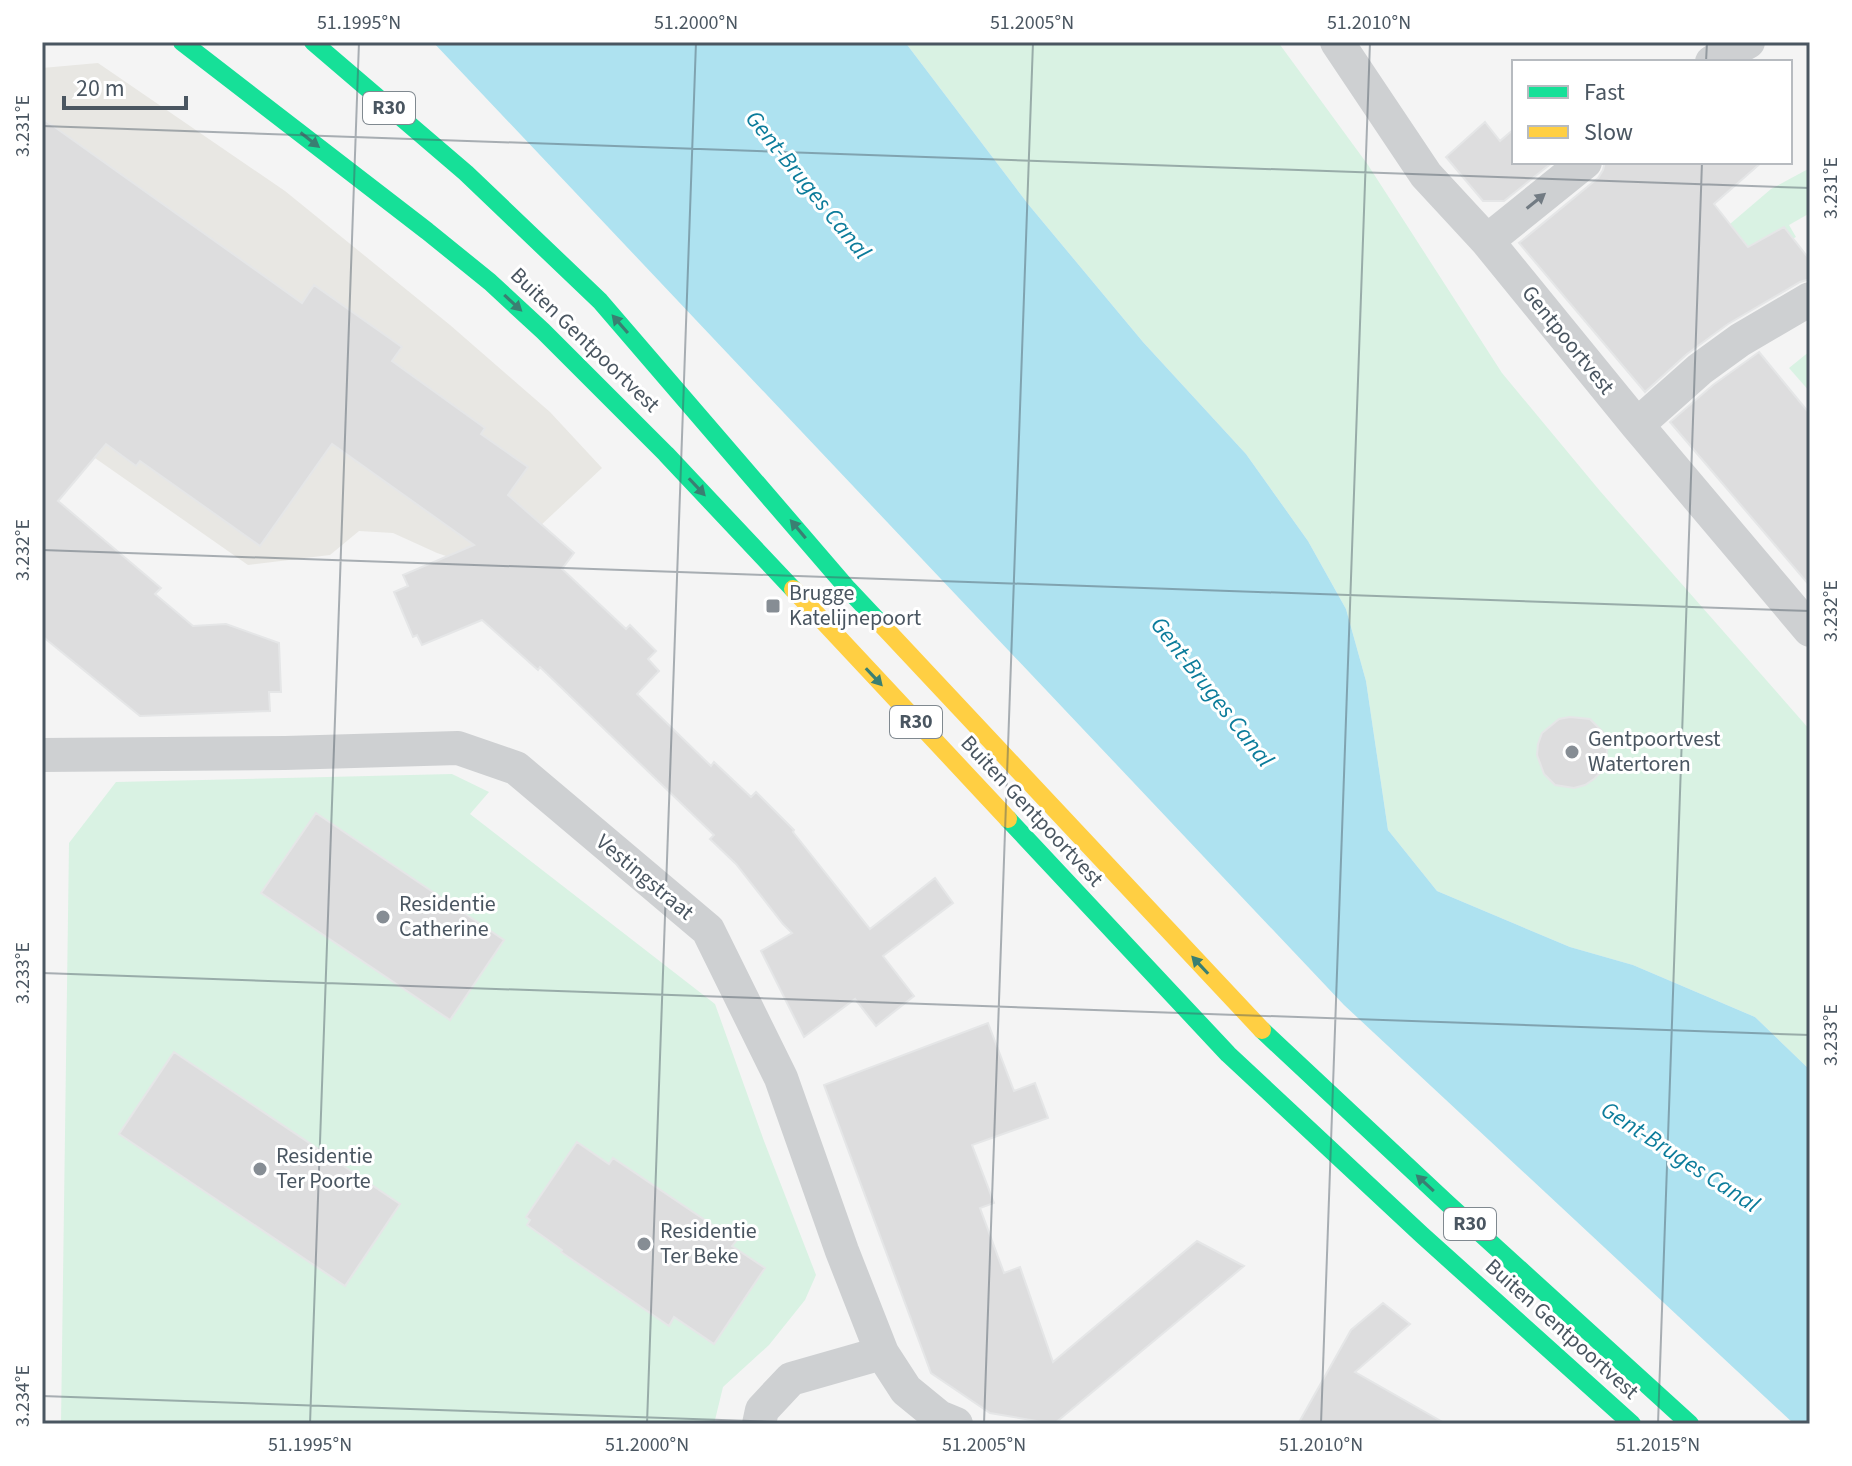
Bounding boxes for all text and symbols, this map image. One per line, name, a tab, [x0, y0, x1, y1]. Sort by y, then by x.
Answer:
text: 51.1995°N	[317, 9, 401, 37]
text: 51.2000°N	[654, 9, 738, 37]
text: 51.2005°N	[990, 9, 1074, 37]
text: 51.2010°N	[1327, 9, 1411, 37]
scale bar	[64, 60, 186, 110]
legend	[1512, 60, 1792, 164]
text: 20 m	[76, 71, 125, 106]
text: Fast	[1584, 75, 1625, 110]
road number: R30	[363, 92, 415, 124]
text: 3.231°E	[9, 95, 37, 157]
water label: Gent-Bruges Canal	[737, 103, 879, 267]
text: Slow	[1584, 115, 1633, 150]
one-way arrow	[300, 132, 321, 148]
text: 3.231°E	[1817, 157, 1845, 219]
one-way arrow	[1526, 194, 1546, 210]
street label: Buiten Gentpoortvest	[503, 260, 667, 420]
street label: Gentpoortvest	[1514, 278, 1622, 402]
one-way arrow	[503, 293, 522, 311]
one-way arrow	[612, 314, 629, 334]
one-way arrow	[687, 477, 705, 496]
text: 3.232°E	[9, 519, 37, 581]
one-way arrow	[790, 520, 807, 540]
place label: Brugge Katelijnepoort	[789, 577, 922, 634]
text: 3.232°E	[1817, 580, 1845, 642]
marker: Brugge Katelijnepoort	[764, 597, 782, 615]
water label: Gent-Bruges Canal	[1142, 609, 1282, 775]
one-way arrow	[864, 667, 882, 686]
road number: R30	[890, 706, 942, 738]
place label: Gentpoortvest Watertoren	[1588, 723, 1721, 780]
street label: Buiten Gentpoortvest	[953, 728, 1111, 894]
marker: Gentpoortvest Watertoren	[1563, 743, 1581, 761]
street label: Vestingstraat	[589, 826, 701, 928]
place label: Residentie Catherine	[399, 888, 496, 945]
marker: Residentie Catherine	[374, 908, 392, 926]
text: 3.233°E	[9, 942, 37, 1004]
one-way arrow	[1191, 956, 1209, 975]
text: 3.233°E	[1817, 1004, 1845, 1066]
water label: Gent-Bruges Canal	[1594, 1092, 1766, 1222]
place label: Residentie Ter Poorte	[276, 1140, 373, 1197]
marker: Residentie Ter Poorte	[251, 1160, 269, 1178]
one-way arrow	[1416, 1174, 1435, 1192]
road number: R30	[1444, 1208, 1496, 1240]
place label: Residentie Ter Beke	[660, 1215, 757, 1272]
marker: Residentie Ter Beke	[635, 1235, 653, 1253]
street label: Buiten Gentpoortvest	[1478, 1251, 1646, 1407]
text: 3.234°E	[9, 1365, 37, 1427]
text: 51.1995°N	[268, 1431, 352, 1459]
text: 51.2000°N	[605, 1431, 689, 1459]
text: 51.2005°N	[942, 1431, 1026, 1459]
text: 51.2010°N	[1279, 1431, 1363, 1459]
text: 51.2015°N	[1616, 1431, 1700, 1459]

